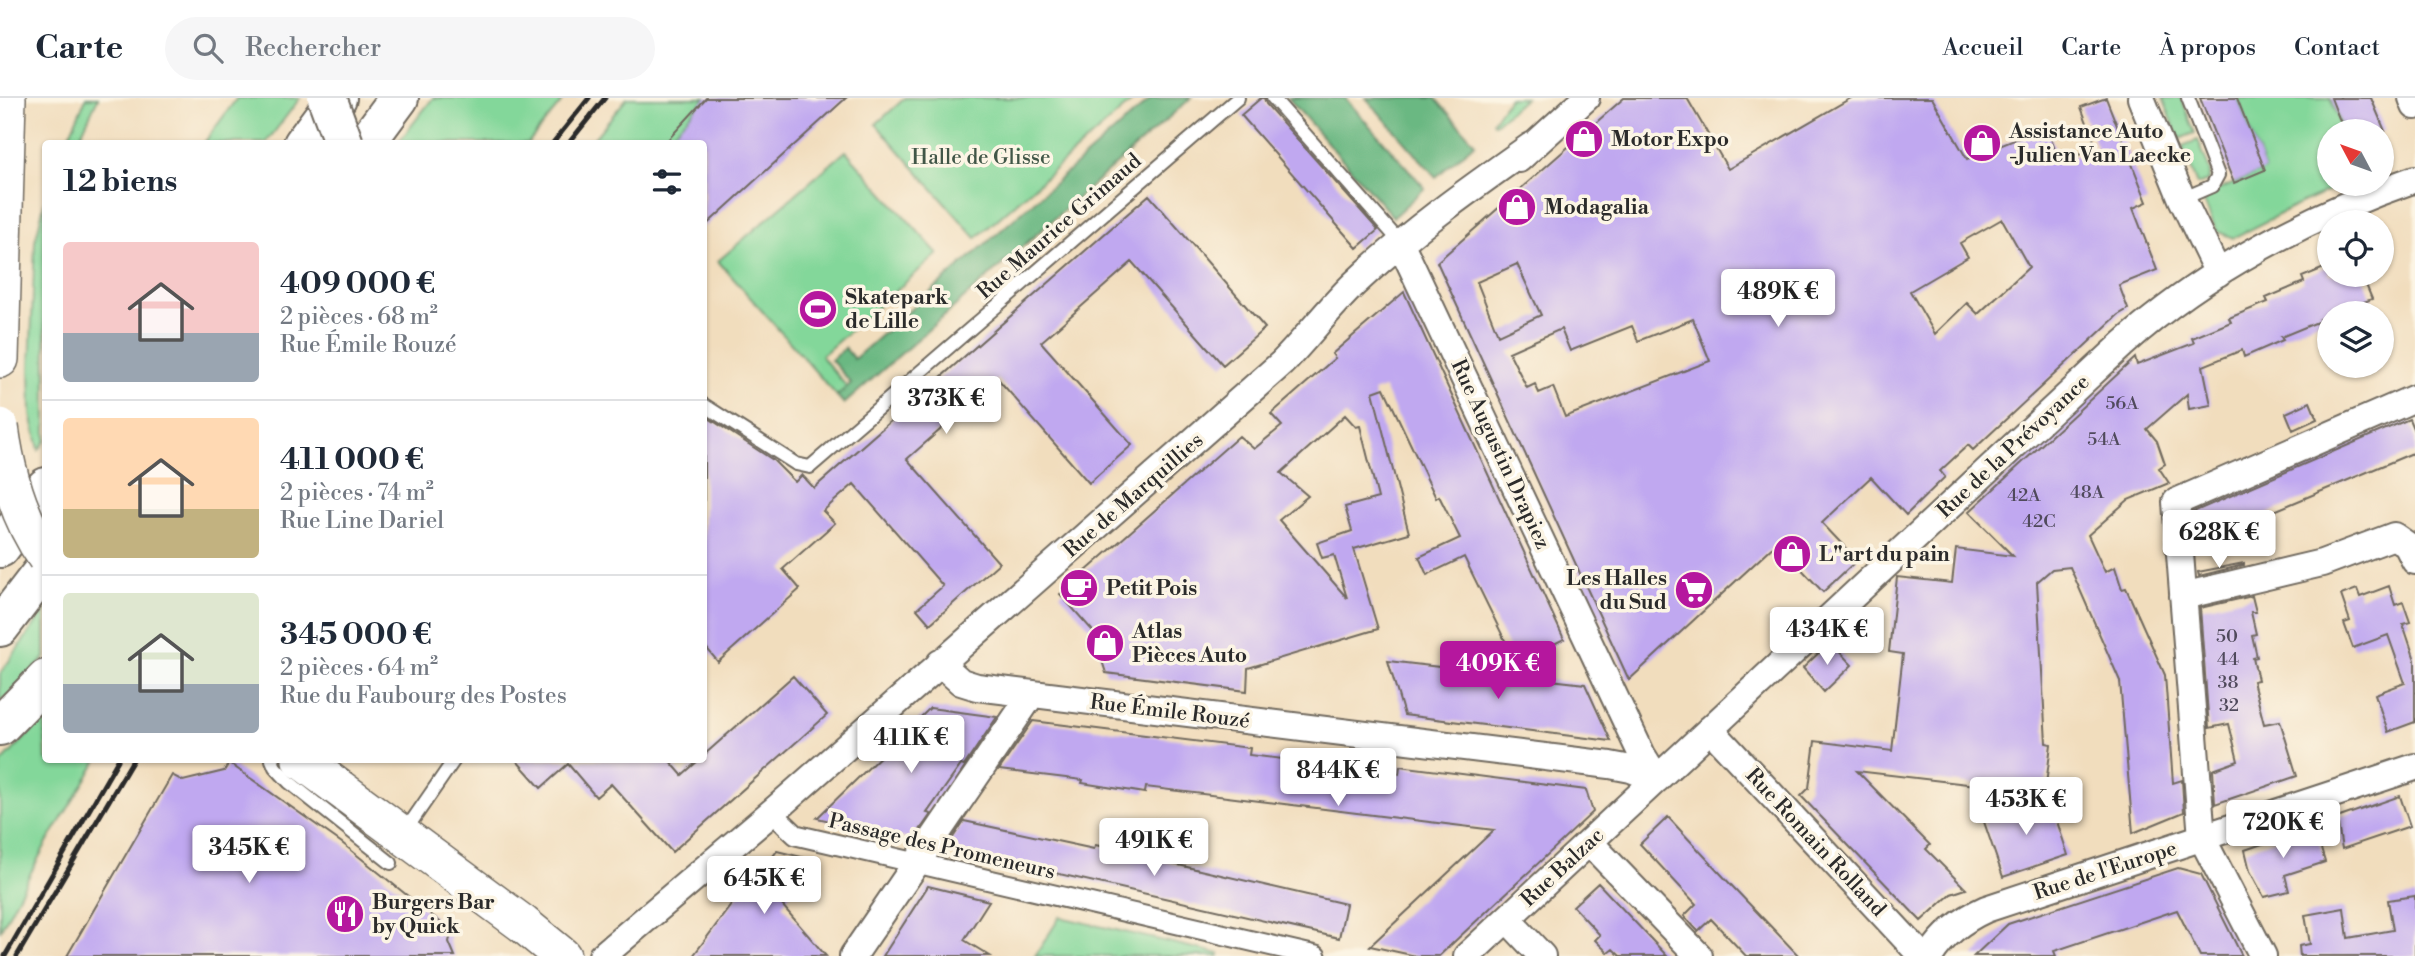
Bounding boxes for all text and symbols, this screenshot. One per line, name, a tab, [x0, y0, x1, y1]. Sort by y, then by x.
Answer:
search box	[165, 17, 655, 80]
text: Carte	[35, 28, 123, 69]
icon: search	[189, 29, 227, 67]
text: Rechercher	[245, 32, 381, 64]
text: Accueil	[1942, 33, 2023, 63]
text: Carte	[2061, 33, 2121, 63]
text: À propos	[2159, 33, 2256, 63]
text: Contact	[2294, 33, 2380, 63]
shop icon: Motor Expo	[1563, 118, 1605, 160]
place label: Assistance Auto -Julien Van Laecke	[2008, 119, 2191, 169]
north arrow	[2317, 119, 2394, 196]
map controls	[2317, 119, 2394, 378]
shop icon: Assistance Auto -Julien Van Laecke	[1961, 122, 2003, 164]
place label: Motor Expo	[1611, 127, 1729, 153]
park label: Halle de Glisse	[911, 145, 1051, 171]
street label: Rue Maurice Grimaud	[972, 148, 1147, 305]
text: 12 biens	[63, 163, 177, 201]
icon: filters	[648, 163, 686, 201]
shop icon: Modagalia	[1496, 186, 1538, 228]
place label: Modagalia	[1544, 195, 1650, 221]
button: locate	[2317, 210, 2394, 287]
text: 409 000 €	[280, 265, 435, 303]
icon: home	[119, 270, 203, 354]
pin: 489K €	[1721, 270, 1835, 329]
text: 489K €	[1737, 278, 1819, 306]
place label: Skatepark de Lille	[845, 285, 949, 335]
sports icon: Skatepark de Lille	[797, 288, 839, 330]
button: layers	[2317, 301, 2394, 378]
text: 2 pièces · 68 m²	[280, 303, 438, 331]
text: Rue Émile Rouzé	[280, 331, 457, 359]
street label: Rue Augustin Drapiez	[1445, 355, 1556, 554]
street label: Rue de la Prévoyance	[1932, 369, 2095, 524]
pin: 373K €	[889, 376, 1003, 436]
text: 373K €	[907, 385, 985, 413]
house number: 56A	[2105, 392, 2139, 415]
street label: Rue de Marquillies	[1058, 428, 1209, 564]
house number: 54A	[2087, 428, 2121, 451]
text: 411 000 €	[280, 441, 424, 479]
icon: home	[119, 446, 203, 530]
text: 2 pièces · 74 m²	[280, 479, 434, 507]
house number: 48A	[2070, 481, 2105, 504]
house number: 42A	[2007, 484, 2041, 507]
text: Rue Line Dariel	[280, 507, 444, 535]
house number: 42C	[2022, 510, 2056, 533]
pin: 628K €	[2162, 510, 2276, 570]
text: 628K €	[2179, 519, 2259, 547]
shop icon: L"art du pain	[1771, 533, 1813, 575]
place label: L"art du pain	[1819, 542, 1950, 568]
place label: Les Halles du Sud	[1566, 566, 1667, 616]
cafe icon: Petit Pois	[1058, 567, 1100, 609]
supermarket icon: Les Halles du Sud	[1673, 569, 1715, 611]
place label: Petit Pois	[1106, 576, 1197, 602]
pin: 434K €	[1770, 608, 1884, 667]
text: 345 000 €	[280, 616, 432, 654]
text: 434K €	[1786, 616, 1868, 644]
place label: Atlas Pièces Auto	[1131, 619, 1247, 669]
icon: home	[119, 621, 203, 705]
shop icon: Atlas Pièces Auto	[1084, 622, 1126, 664]
house number: 50	[2216, 625, 2238, 648]
pin: 409K €	[1441, 642, 1555, 701]
house number: 44	[2217, 648, 2239, 671]
text: 409K €	[1456, 650, 1540, 678]
text: 2 pièces · 64 m²	[280, 654, 438, 682]
house number: 38	[2218, 671, 2238, 694]
text: Rue du Faubourg des Postes	[280, 682, 567, 710]
street label: Rue Émile Rouzé	[1088, 687, 1252, 735]
house number: 32	[2219, 694, 2239, 717]
pin: 411K €	[854, 716, 968, 775]
text: 411K €	[873, 724, 949, 752]
pin: 844K €	[1281, 748, 1395, 808]
text: 844K €	[1296, 757, 1380, 785]
street label: Rue Romain Rolland	[1740, 763, 1891, 923]
pin: 453K €	[1969, 778, 2083, 837]
text: 453K €	[1986, 786, 2066, 814]
pin: 720K €	[2226, 800, 2340, 860]
street label: Passage des Promeneurs	[826, 808, 1058, 886]
text: 720K €	[2242, 809, 2324, 837]
pin: 491K €	[1097, 818, 1211, 878]
street label: Rue Balzac	[1516, 823, 1610, 913]
pin: 345K €	[192, 826, 306, 885]
text: 491K €	[1115, 827, 1193, 855]
text: 345K €	[208, 834, 290, 862]
street label: Rue de l'Europe	[2030, 836, 2180, 906]
pin: 645K €	[707, 856, 821, 916]
text: 645K €	[723, 865, 805, 893]
place label: Burgers Bar by Quick	[372, 890, 495, 940]
restaurant icon: Burgers Bar by Quick	[324, 893, 366, 935]

